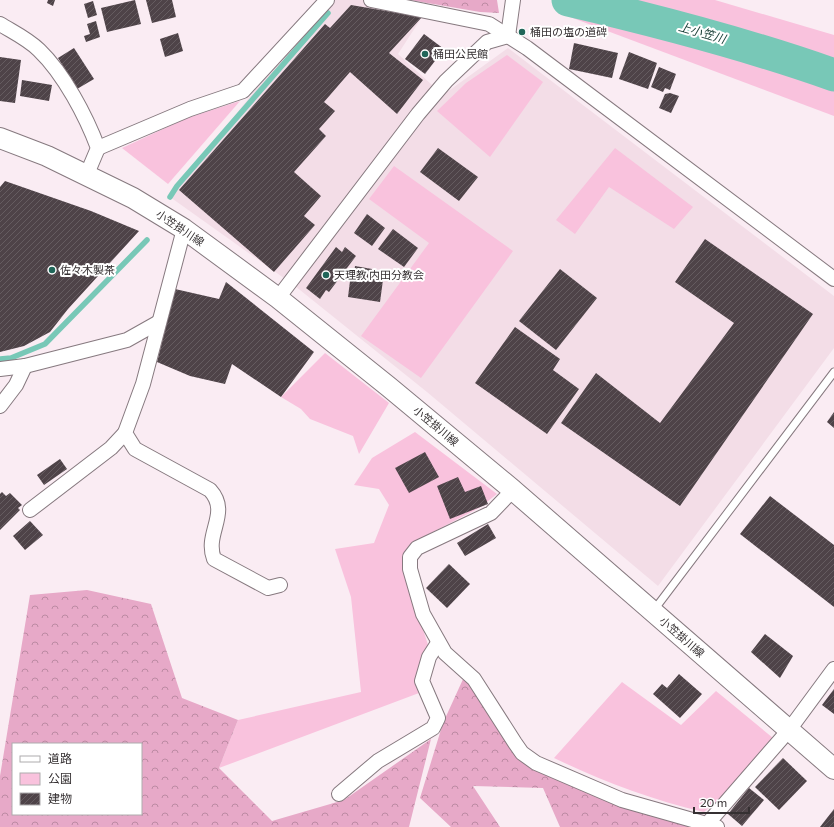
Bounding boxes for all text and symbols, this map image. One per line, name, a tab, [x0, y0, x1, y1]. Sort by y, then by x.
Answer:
water label: 上小笠川	[677, 19, 729, 46]
place label: 桶田の塩の道碑	[530, 25, 607, 38]
marker: 桶田の塩の道碑	[517, 27, 527, 37]
place label: 桶田公民館	[433, 47, 488, 60]
marker: 桶田公民館	[420, 49, 430, 59]
street label: 小笠掛川線	[154, 207, 207, 248]
place label: 佐々木製茶	[60, 263, 115, 276]
marker: 佐々木製茶	[47, 265, 57, 275]
place label: 天理教 内田分教会	[334, 268, 424, 281]
marker: 天理教 内田分教会	[321, 270, 331, 280]
street label: 小笠掛川線	[411, 403, 462, 448]
street label: 小笠掛川線	[657, 614, 707, 660]
legend	[12, 743, 142, 815]
text: 道路	[48, 751, 72, 765]
text: 公園	[48, 771, 72, 785]
scale bar	[694, 789, 749, 815]
text: 建物	[48, 791, 72, 805]
text: 20 m	[700, 795, 727, 809]

